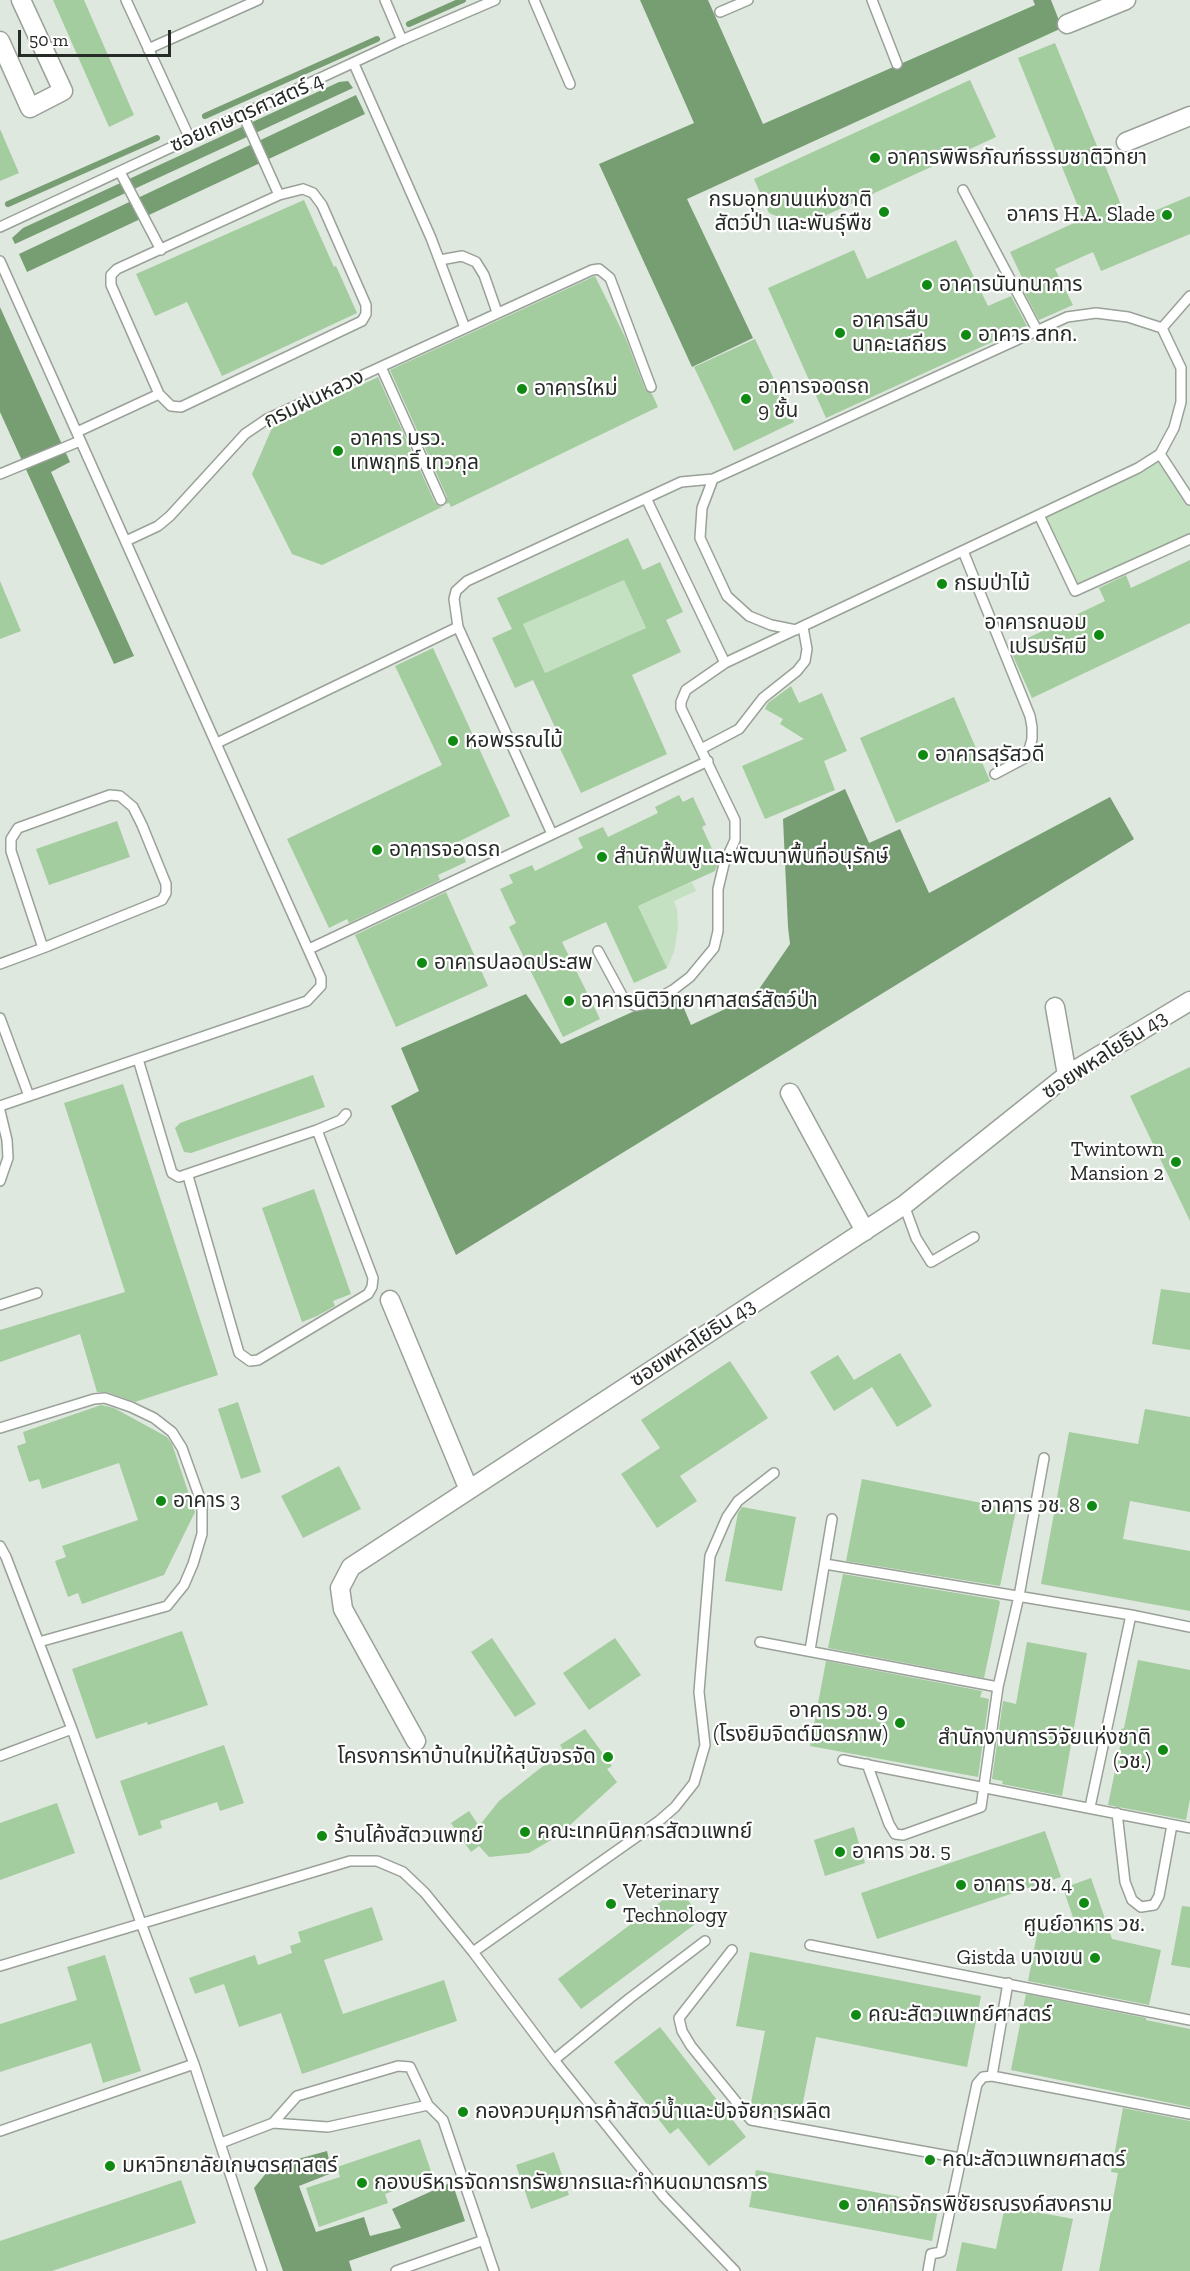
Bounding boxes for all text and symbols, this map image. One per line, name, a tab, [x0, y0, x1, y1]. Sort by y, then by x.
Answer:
scale bar	[21, 18, 174, 56]
text: 50 m	[29, 29, 68, 51]
street label: ซอยเกษตรศาสตร์ 4	[166, 68, 328, 158]
place label: อาคารพิพิธภัณฑ์ธรรมชาติวิทยา	[887, 145, 1147, 171]
marker: อาคารพิพิธภัณฑ์ธรรมชาติวิทยา	[868, 151, 882, 165]
place label: กรมอุทยานแห่งชาติ สัตว์ป่า และพันธุ์พืช	[709, 187, 872, 237]
place label: อาคาร H.A. Slade	[1007, 202, 1155, 228]
marker: กรมอุทยานแห่งชาติ สัตว์ป่า และพันธุ์พืช	[877, 205, 891, 219]
marker: อาคาร H.A. Slade	[1160, 208, 1174, 222]
place label: อาคารนันทนาการ	[939, 272, 1083, 298]
marker: อาคารนันทนาการ	[920, 278, 934, 292]
place label: อาคารสืบ นาคะเสถียร	[852, 308, 947, 358]
place label: อาคาร สทก.	[978, 322, 1077, 348]
marker: อาคารสืบ นาคะเสถียร	[833, 326, 847, 340]
marker: อาคาร สทก.	[959, 328, 973, 342]
street label: กรมฝนหลวง	[260, 364, 368, 434]
place label: อาคารจอดรถ 9 ชั้น	[758, 374, 869, 424]
place label: อาคารใหม่	[534, 376, 618, 402]
marker: อาคารใหม่	[515, 382, 529, 396]
marker: อาคารจอดรถ 9 ชั้น	[739, 392, 753, 406]
place label: อาคาร มรว. เทพฤทธิ์ เทวกุล	[350, 426, 479, 476]
marker: อาคาร มรว. เทพฤทธิ์ เทวกุล	[331, 444, 345, 458]
place label: กรมป่าไม้	[954, 571, 1030, 597]
marker: กรมป่าไม้	[935, 577, 949, 591]
place label: อาคารถนอม เปรมรัศมี	[984, 610, 1087, 660]
marker: อาคารถนอม เปรมรัศมี	[1092, 628, 1106, 642]
place label: หอพรรณไม้	[465, 728, 563, 754]
marker: หอพรรณไม้	[446, 734, 460, 748]
place label: อาคารสุรัสวดี	[935, 742, 1045, 768]
marker: อาคารสุรัสวดี	[916, 748, 930, 762]
place label: อาคารจอดรถ	[389, 837, 500, 863]
marker: อาคารจอดรถ	[370, 843, 384, 857]
place label: สำนักฟื้นฟูและพัฒนาพื้นที่อนุรักษ์	[614, 844, 889, 870]
marker: สำนักฟื้นฟูและพัฒนาพื้นที่อนุรักษ์	[595, 850, 609, 864]
place label: อาคารปลอดประสพ	[434, 950, 593, 976]
marker: อาคารปลอดประสพ	[415, 956, 429, 970]
place label: อาคารนิติวิทยาศาสตร์สัตว์ป่า	[581, 988, 818, 1014]
marker: อาคารนิติวิทยาศาสตร์สัตว์ป่า	[562, 994, 576, 1008]
street label: ซอยพหลโยธิน 43	[1038, 1005, 1172, 1105]
place label: Twintown Mansion 2	[1070, 1137, 1164, 1187]
marker: Twintown Mansion 2	[1169, 1155, 1183, 1169]
street label: ซอยพหลโยธิน 43	[626, 1293, 760, 1393]
place label: อาคาร 3	[173, 1488, 240, 1514]
place label: อาคาร วช. 8	[981, 1493, 1080, 1519]
marker: อาคาร 3	[154, 1494, 168, 1508]
marker: อาคาร วช. 8	[1085, 1499, 1099, 1513]
place label: อาคาร วช. 9 (โรงยิมจิตต์มิตรภาพ)	[713, 1698, 888, 1748]
marker: อาคาร วช. 9 (โรงยิมจิตต์มิตรภาพ)	[893, 1716, 907, 1730]
place label: สำนักงานการวิจัยแห่งชาติ (วช.)	[938, 1725, 1151, 1775]
marker: สำนักงานการวิจัยแห่งชาติ (วช.)	[1156, 1743, 1170, 1757]
place label: โครงการหาบ้านใหม่ให้สุนัขจรจัด	[337, 1744, 596, 1770]
marker: โครงการหาบ้านใหม่ให้สุนัขจรจัด	[601, 1750, 615, 1764]
place label: คณะเทคนิคการสัตวแพทย์	[537, 1819, 752, 1845]
place label: ร้านโค้งสัตวแพทย์	[334, 1823, 483, 1849]
marker: คณะเทคนิคการสัตวแพทย์	[518, 1825, 532, 1839]
marker: ร้านโค้งสัตวแพทย์	[315, 1829, 329, 1843]
place label: อาคาร วช. 5	[852, 1839, 951, 1865]
marker: อาคาร วช. 5	[833, 1845, 847, 1859]
place label: อาคาร วช. 4	[973, 1872, 1072, 1898]
marker: อาคาร วช. 4	[954, 1878, 968, 1892]
place label: Veterinary Technology	[623, 1879, 727, 1929]
marker: ศูนย์อาหาร วช.	[1077, 1896, 1091, 1910]
marker: Veterinary Technology	[604, 1897, 618, 1911]
place label: ศูนย์อาหาร วช.	[1023, 1912, 1145, 1938]
place label: Gistda บางเขน	[956, 1945, 1083, 1971]
marker: Gistda บางเขน	[1088, 1951, 1102, 1965]
place label: คณะสัตวแพทย์ศาสตร์	[868, 2002, 1051, 2028]
marker: คณะสัตวแพทย์ศาสตร์	[849, 2008, 863, 2022]
place label: กองควบคุมการค้าสัตว์น้ำและปัจจัยการผลิต	[475, 2099, 831, 2125]
marker: กองควบคุมการค้าสัตว์น้ำและปัจจัยการผลิต	[456, 2105, 470, 2119]
place label: คณะสัตวแพทยศาสตร์	[942, 2147, 1125, 2173]
place label: มหาวิทยาลัยเกษตรศาสตร์	[122, 2153, 338, 2179]
marker: คณะสัตวแพทยศาสตร์	[923, 2153, 937, 2167]
marker: มหาวิทยาลัยเกษตรศาสตร์	[103, 2159, 117, 2173]
place label: กองบริหารจัดการทรัพยากรและกำหนดมาตรการ	[374, 2170, 767, 2196]
marker: กองบริหารจัดการทรัพยากรและกำหนดมาตรการ	[355, 2176, 369, 2190]
place label: อาคารจักรพิชัยรณรงค์สงคราม	[856, 2192, 1112, 2218]
marker: อาคารจักรพิชัยรณรงค์สงคราม	[837, 2198, 851, 2212]

